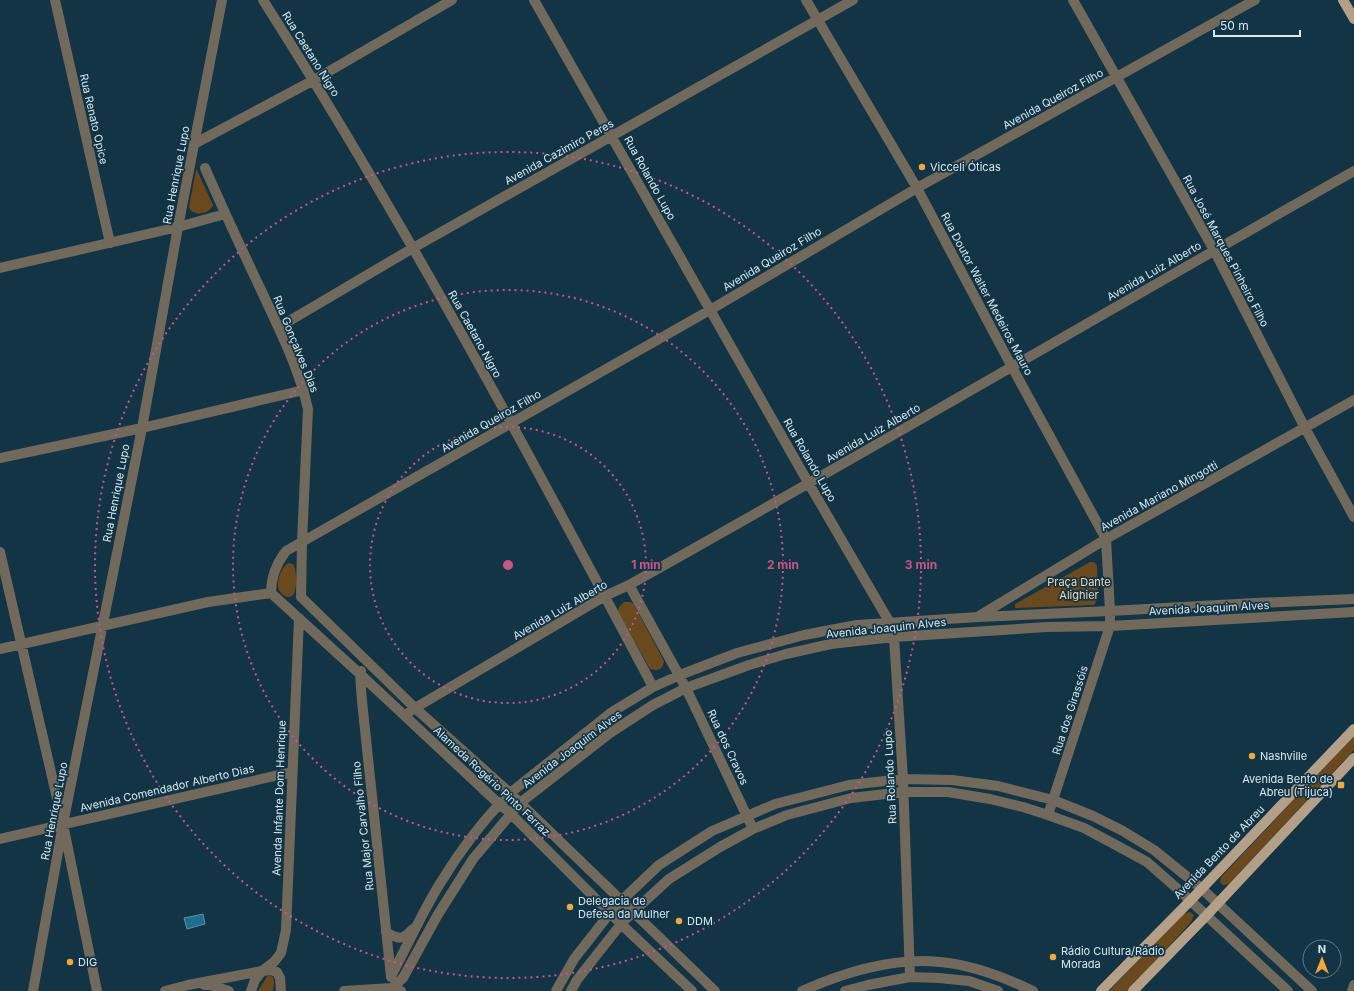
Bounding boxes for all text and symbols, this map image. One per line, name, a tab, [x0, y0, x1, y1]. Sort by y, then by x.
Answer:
street label: Rua Caetano Nigro	[279, 9, 343, 99]
scale bar	[1214, 12, 1300, 38]
text: 50 m	[1220, 18, 1249, 33]
street label: Avenida Queiroz Filho	[1000, 65, 1106, 132]
street label: Rua Renato Opice	[77, 72, 111, 166]
street label: Avenida Cazimiro Peres	[502, 116, 616, 188]
street label: Rua Henrique Lupo	[160, 124, 192, 225]
street label: Rua Rolando Lupo	[621, 133, 679, 223]
place label: Vicceli Óticas	[930, 160, 1001, 174]
marker: Vicceli Óticas	[917, 162, 927, 172]
street label: Rua José Marques Pinheiro Filho	[1180, 173, 1272, 330]
street label: Rua Doutor Walter Medeiros Mauro	[938, 210, 1036, 378]
street label: Avenida Queiroz Filho	[720, 224, 824, 294]
street label: Avenida Luiz Alberto	[1104, 238, 1204, 304]
street label: Rua Caetano Nigro	[445, 288, 505, 380]
street label: Rua Gonçalves Dias	[270, 293, 322, 395]
street label: Avenida Queiroz Filho	[439, 387, 544, 455]
street label: Avenida Luiz Alberto	[823, 400, 923, 466]
street label: Rua Rolando Lupo	[780, 416, 840, 505]
street label: Rua Henrique Lupo	[100, 442, 132, 543]
street label: Avenida Mariano Mingotti	[1098, 458, 1220, 534]
text: 1 min	[631, 557, 661, 572]
text: 2 min	[767, 557, 799, 572]
text: 3 min	[905, 557, 937, 572]
centre of rings	[501, 558, 515, 572]
park label: Praça Dante Alighier	[1047, 575, 1111, 602]
street label: Avenida Luiz Alberto	[510, 577, 610, 643]
street label: Avenida Joaquim Alves	[1148, 598, 1270, 618]
street label: Avenida Joaquim Alves	[825, 615, 947, 641]
street label: Rua dos Girassóis	[1049, 663, 1091, 756]
street label: Avenida Joaquim Alves	[520, 707, 625, 791]
street label: Rua dos Cravos	[704, 707, 752, 787]
street label: Avenda Infante Dom Henrique	[269, 720, 289, 876]
street label: Alameda Rogério Pinto Ferraz	[431, 723, 553, 839]
street label: Rua Rolando Lupo	[881, 729, 899, 824]
place label: Nashville	[1260, 749, 1307, 763]
marker: Nashville	[1247, 751, 1257, 761]
street label: Rua Henrique Lupo	[38, 760, 70, 861]
street label: Rua Major Carvalho Filho	[349, 760, 377, 891]
street label: Avenida Comendador Alberto Dias	[78, 761, 256, 815]
place label: Avenida Bento de Abreu (Tijuca)	[1242, 772, 1333, 799]
marker: Avenida Bento de Abreu (Tijuca)	[1336, 780, 1346, 790]
street label: Avenida Bento de Abreu	[1171, 802, 1267, 902]
place label: Delegacia de Defesa da Mulher	[578, 894, 670, 921]
marker: Delegacia de Defesa da Mulher	[565, 902, 575, 912]
place label: DDM	[687, 914, 713, 928]
marker: DDM	[674, 916, 684, 926]
north arrow	[1302, 939, 1342, 979]
text: N	[1318, 942, 1326, 956]
place label: Rádio Cultura/Rádio Morada	[1061, 944, 1165, 971]
marker: Rádio Cultura/Rádio Morada	[1048, 952, 1058, 962]
place label: DIG	[78, 955, 97, 969]
marker: DIG	[65, 957, 75, 967]

